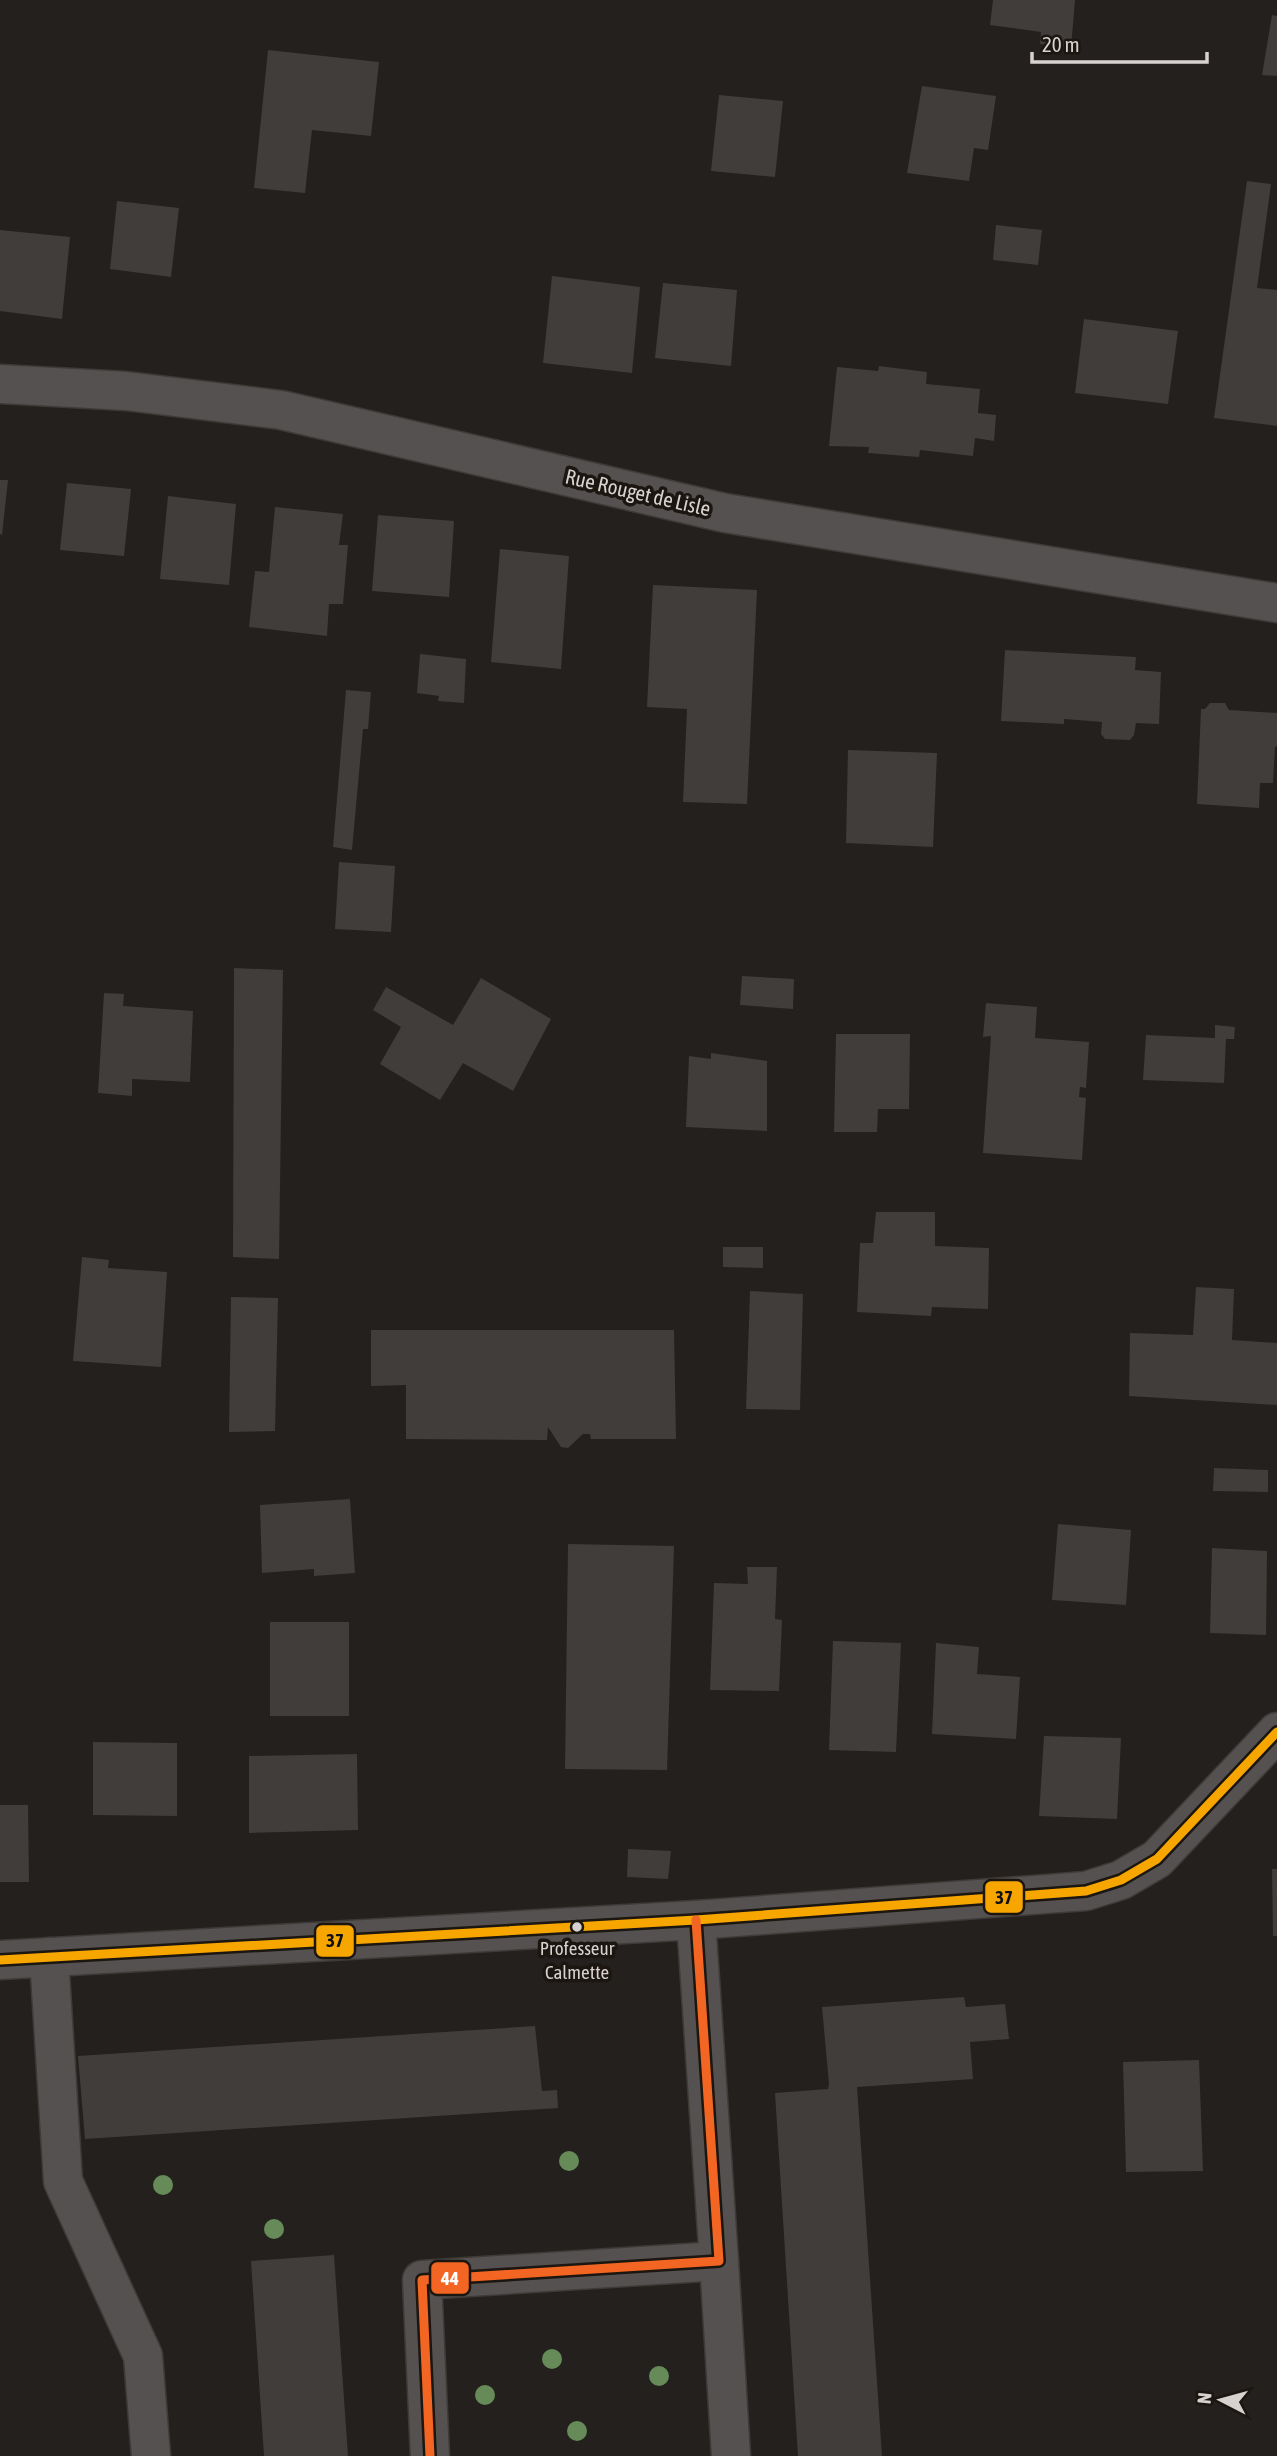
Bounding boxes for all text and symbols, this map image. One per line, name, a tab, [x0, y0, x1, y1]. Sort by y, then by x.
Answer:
scale bar	[1032, 21, 1207, 65]
text: 20 m	[1042, 32, 1080, 56]
street label: Rue Rouget de Lisle	[563, 464, 713, 520]
line badge: 37	[984, 1880, 1024, 1914]
text: 37	[995, 1886, 1013, 1908]
marker: Professeur Calmette	[570, 1920, 584, 1934]
line badge: 37	[315, 1924, 355, 1958]
text: 37	[326, 1929, 344, 1951]
place label: Professeur Calmette	[540, 1937, 615, 1983]
line badge: 44	[430, 2261, 470, 2295]
text: 44	[440, 2267, 459, 2289]
north arrow	[1186, 2365, 1256, 2435]
text: N	[1193, 2391, 1216, 2405]

